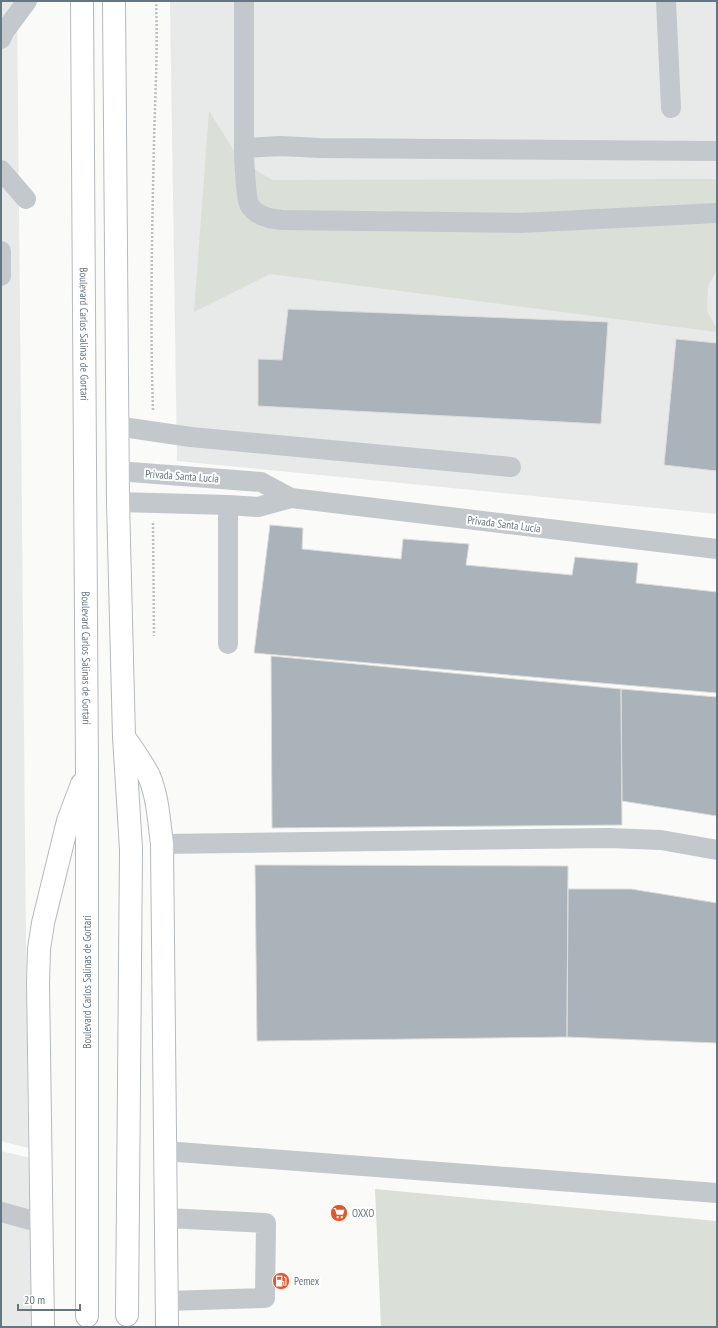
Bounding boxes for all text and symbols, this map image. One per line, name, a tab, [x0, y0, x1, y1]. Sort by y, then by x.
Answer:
street label: Boulevard Carlos Salinas de Gortari	[77, 267, 92, 401]
street label: Privada Santa Lucía	[145, 466, 219, 486]
street label: Privada Santa Lucía	[467, 513, 541, 535]
street label: Boulevard Carlos Salinas de Gortari	[79, 591, 94, 725]
street label: Boulevard Carlos Salinas de Gortari	[80, 915, 94, 1049]
supermarket icon: OXXO	[329, 1203, 349, 1223]
place label: OXXO	[352, 1206, 374, 1220]
fuel station icon: Pemex	[271, 1271, 291, 1291]
place label: Pemex	[294, 1274, 320, 1288]
scale bar	[18, 1286, 80, 1312]
text: 20 m	[24, 1292, 45, 1307]

